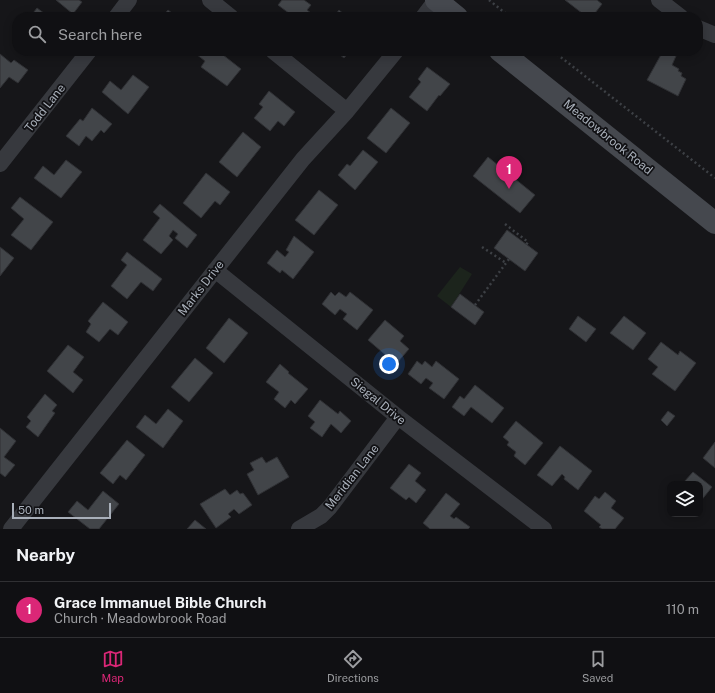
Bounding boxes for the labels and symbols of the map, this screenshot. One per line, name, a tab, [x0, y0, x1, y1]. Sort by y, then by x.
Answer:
street label: Todd Lane	[22, 81, 68, 135]
street label: Meadowbrook Road	[561, 97, 655, 177]
pin: 1	[496, 156, 522, 189]
street label: Marks Drive	[175, 257, 227, 318]
your location	[379, 354, 399, 374]
street label: Siegal Drive	[348, 374, 409, 428]
street label: Meridian Lane	[322, 441, 382, 512]
scale bar	[12, 501, 111, 520]

